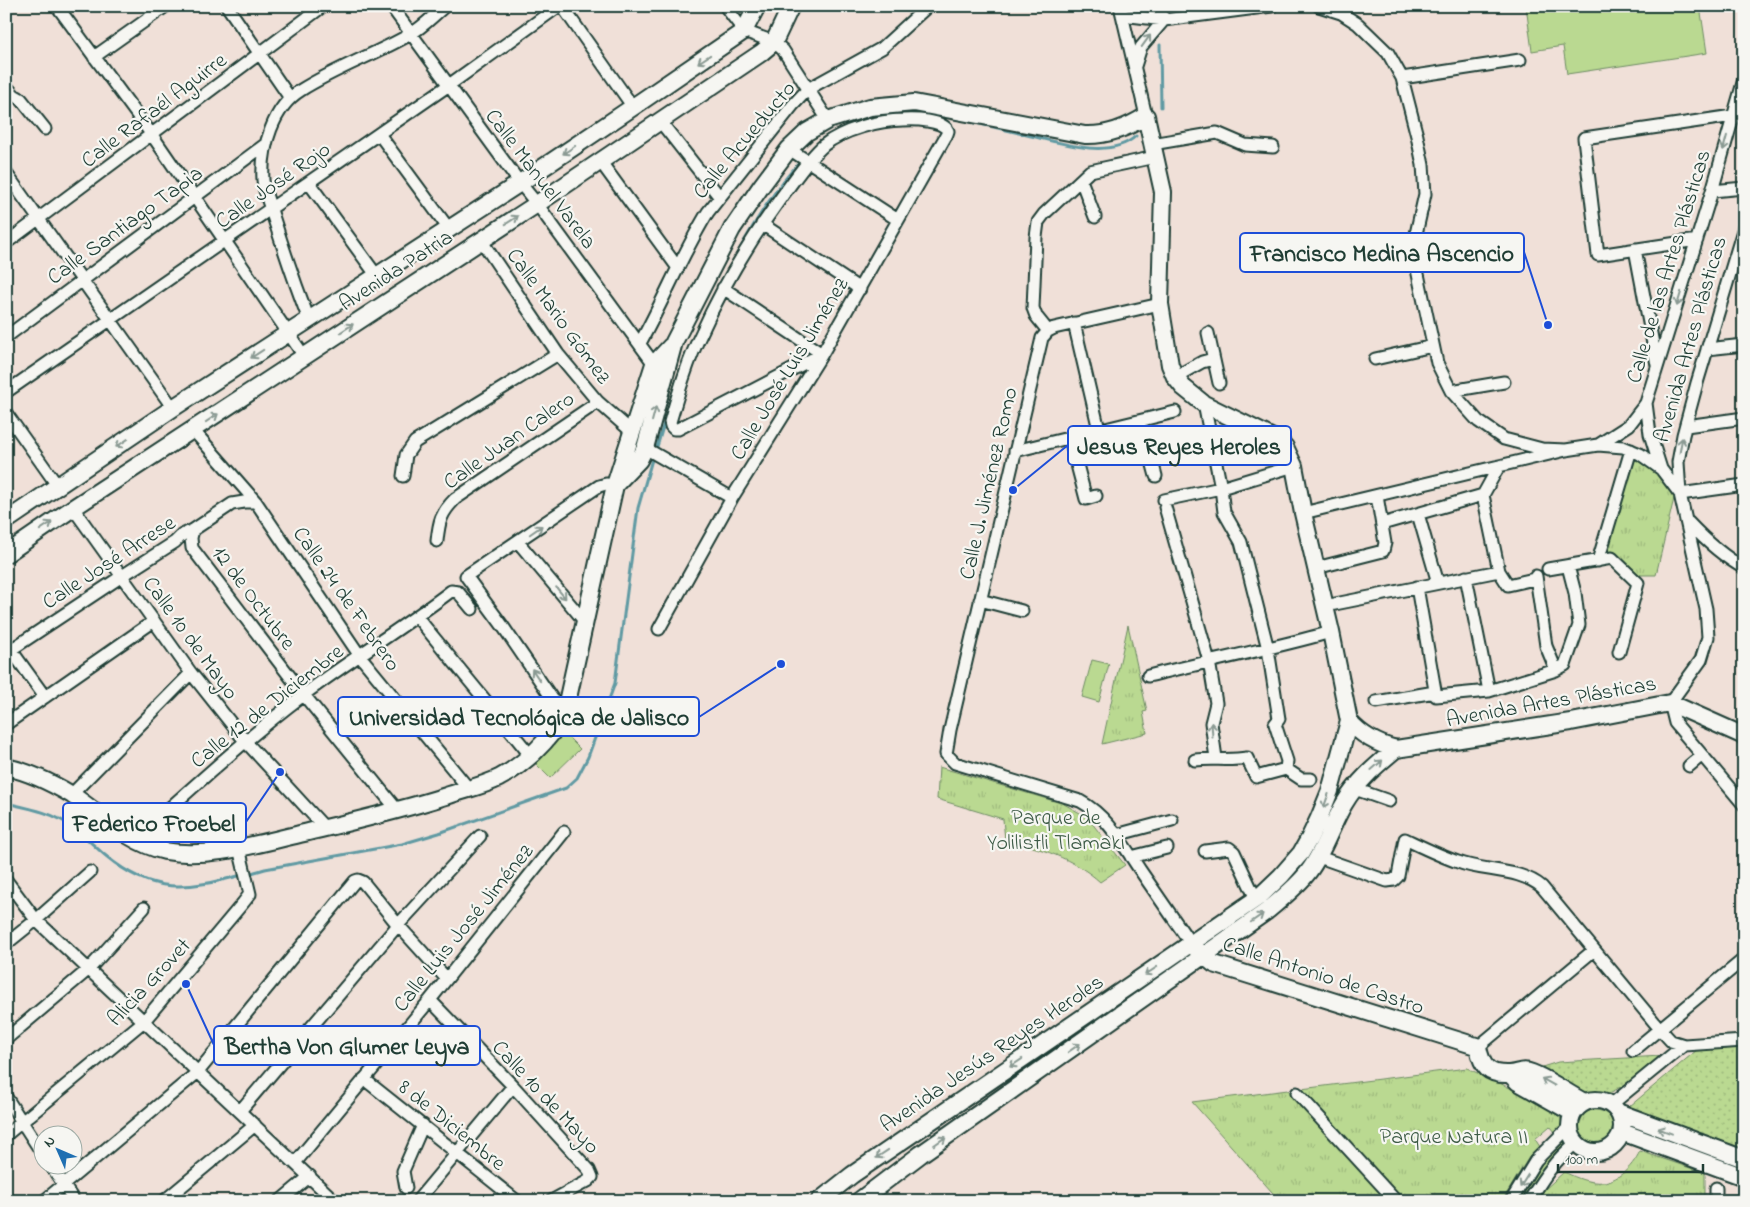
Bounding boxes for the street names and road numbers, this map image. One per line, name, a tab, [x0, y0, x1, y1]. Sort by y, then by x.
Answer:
street label: Calle Rafaél Aguirre	[75, 46, 235, 178]
street label: Calle Acueducto	[686, 75, 804, 207]
street label: Calle Manuel Varela	[476, 103, 603, 257]
street label: Calle José Rojo	[209, 135, 338, 238]
street label: Calle de las Artes Plásticas	[1619, 146, 1721, 388]
street label: Calle Santiago Tapia	[41, 159, 211, 295]
street label: Avenida Patria	[333, 223, 460, 320]
street label: Avenida Artes Plásticas	[1647, 233, 1737, 447]
street label: Calle Mario Gómez	[497, 242, 618, 392]
street label: Calle José Luis Jiménez	[723, 271, 858, 467]
street label: Calle Juan Calero	[437, 384, 582, 499]
street label: Calle J. Jiménez Romo	[952, 384, 1028, 583]
street label: Calle José Arrese	[37, 508, 183, 619]
street label: Calle 24 de Febrero	[284, 521, 408, 679]
street label: 12 de Octubre	[203, 540, 303, 658]
street label: Calle 10 de Mayo	[133, 570, 245, 708]
street label: Calle 12 de Diciembre	[184, 637, 351, 778]
street label: Avenida Artes Plásticas	[1444, 669, 1659, 737]
street label: Calle Luis José Jiménez	[386, 837, 543, 1020]
street label: Calle Antonio de Castro	[1218, 929, 1428, 1025]
street label: Alicia Grovet	[101, 931, 200, 1034]
street label: Avenida Jesús Reyes Heroles	[874, 967, 1112, 1142]
street label: Calle 10 de Mayo	[483, 1034, 606, 1163]
street label: 8 de Diciembre	[390, 1073, 512, 1180]

